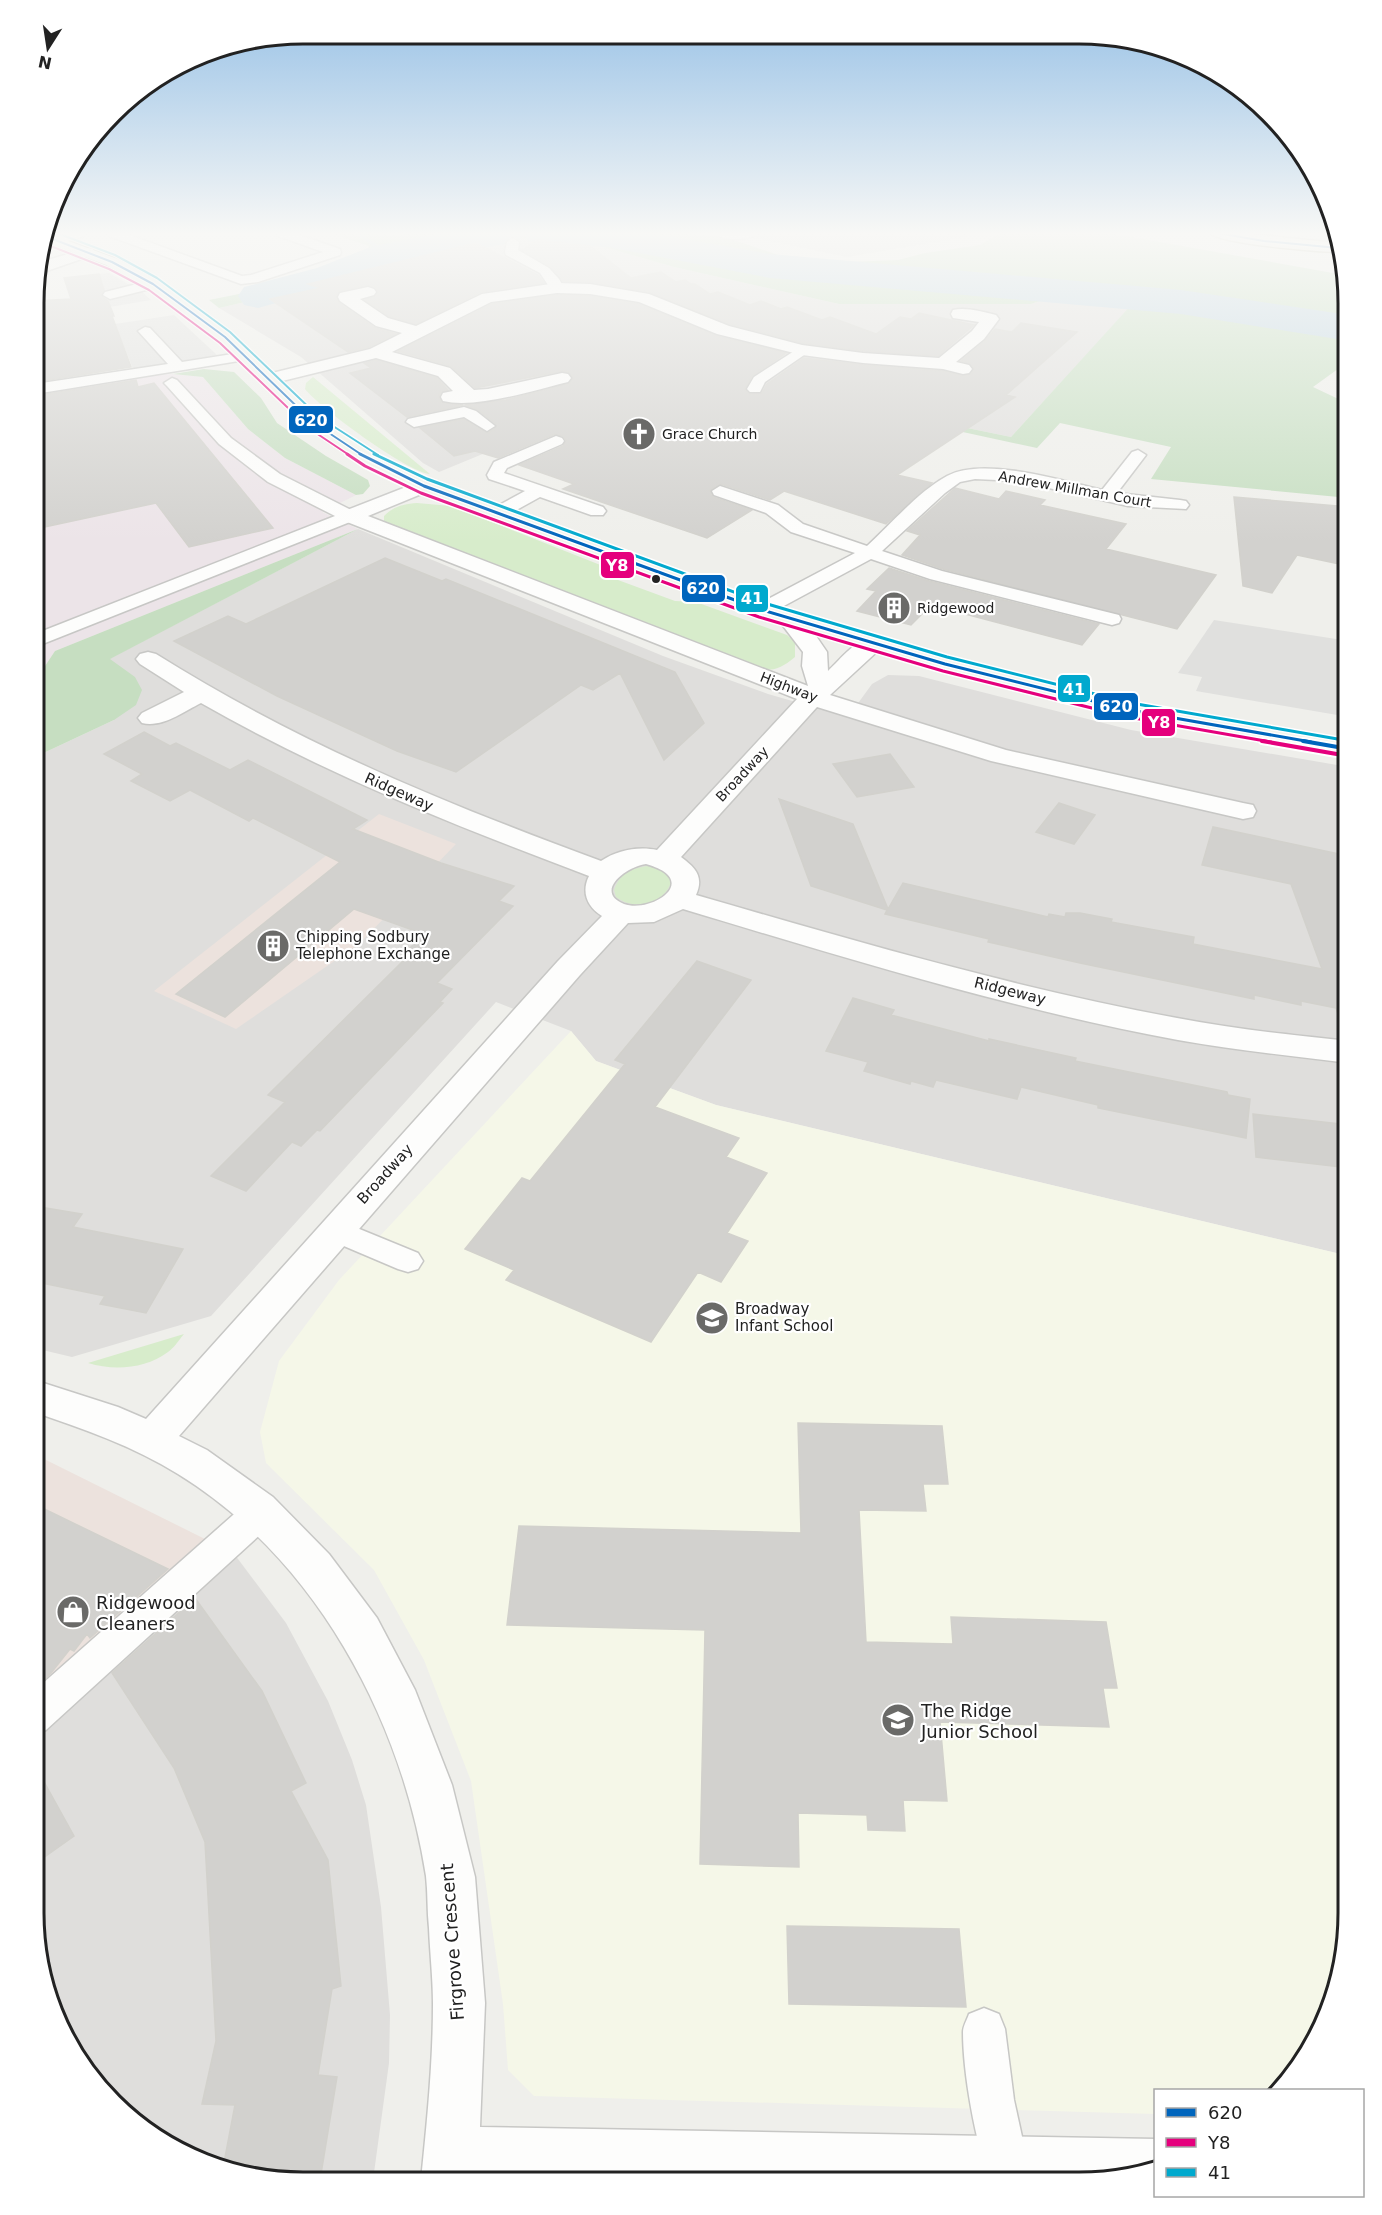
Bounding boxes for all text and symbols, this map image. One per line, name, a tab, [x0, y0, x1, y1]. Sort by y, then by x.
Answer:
north arrow	[18, 18, 78, 78]
text: N	[36, 51, 54, 73]
line badge: 620	[288, 405, 334, 434]
text: 620	[294, 411, 328, 430]
church icon: Grace Church	[621, 416, 657, 452]
place label: Grace Church	[662, 426, 757, 442]
street label: Andrew Millman Court	[997, 468, 1153, 510]
line badge: Y8	[600, 551, 635, 579]
text: Y8	[605, 556, 628, 575]
unlabelled marker	[650, 573, 662, 585]
line badge: 620	[681, 574, 726, 603]
text: 620	[686, 579, 720, 598]
line badge: 41	[735, 584, 769, 613]
text: 41	[741, 589, 763, 608]
building icon: Ridgewood	[876, 590, 912, 626]
place label: Ridgewood	[917, 600, 994, 616]
street label: Highway	[758, 669, 820, 705]
line badge: 41	[1057, 674, 1091, 703]
text: 41	[1063, 680, 1085, 699]
line badge: 620	[1093, 692, 1139, 721]
text: 620	[1099, 697, 1133, 716]
line badge: Y8	[1141, 708, 1176, 737]
text: Y8	[1147, 713, 1170, 732]
street label: Broadway	[712, 743, 772, 805]
street label: Ridgeway	[362, 769, 436, 815]
building icon: Chipping Sodbury Telephone Exchange	[255, 928, 291, 964]
place label: Chipping Sodbury Telephone Exchange	[295, 928, 450, 963]
street label: Ridgeway	[972, 973, 1048, 1009]
street label: Broadway	[353, 1140, 417, 1208]
school or university icon: Broadway Infant School	[694, 1300, 730, 1336]
place label: Broadway Infant School	[735, 1300, 833, 1335]
place label: Ridgewood Cleaners	[96, 1592, 196, 1634]
shop icon: Ridgewood Cleaners	[55, 1594, 91, 1630]
place label: The Ridge Junior School	[920, 1700, 1038, 1742]
school or university icon: The Ridge Junior School	[880, 1702, 916, 1738]
street label: Firgrove Crescent	[436, 1863, 468, 2021]
legend	[1154, 2089, 1364, 2197]
text: 620	[1208, 2102, 1242, 2123]
text: Y8	[1207, 2132, 1230, 2153]
text: 41	[1208, 2162, 1231, 2183]

